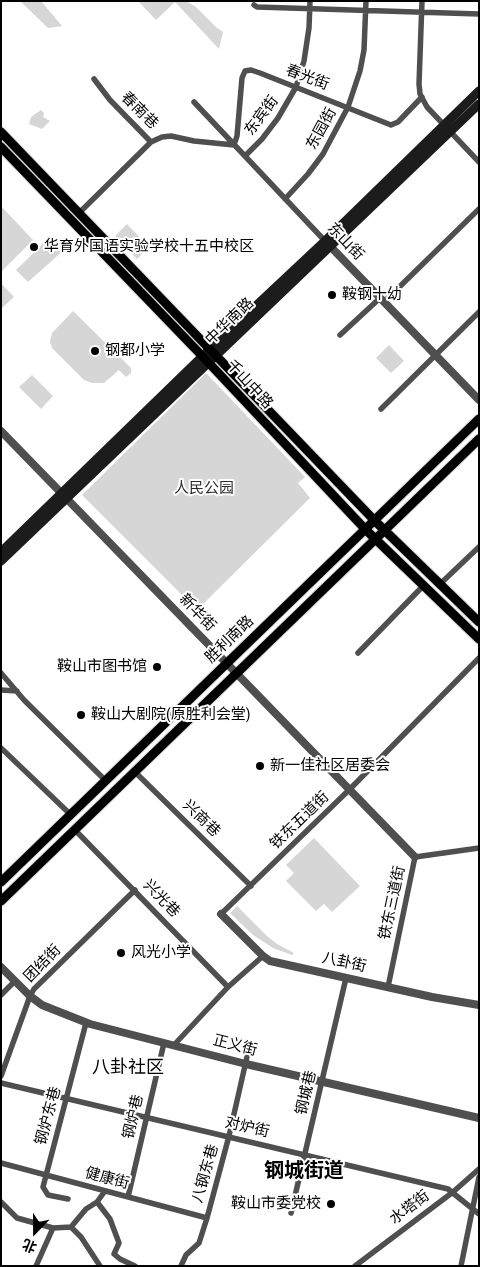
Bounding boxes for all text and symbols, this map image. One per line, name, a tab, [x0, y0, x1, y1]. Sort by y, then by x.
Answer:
street label: 春光街	[283, 62, 331, 94]
street label: 春南巷	[117, 89, 161, 133]
street label: 东宾街	[241, 93, 283, 139]
street label: 东园街	[303, 105, 341, 153]
street label: 东山街	[323, 220, 367, 264]
place label: 华育外国语实验学校十五中校区	[44, 238, 254, 256]
marker: 华育外国语实验学校十五中校区	[28, 241, 40, 253]
place label: 鞍钢十幼	[342, 286, 402, 304]
marker: 鞍钢十幼	[326, 289, 338, 301]
street label: 中华南路	[202, 295, 258, 349]
place label: 钢都小学	[105, 342, 165, 360]
marker: 钢都小学	[89, 345, 101, 357]
street label: 千山中路	[222, 357, 276, 413]
park label: 人民公园	[174, 480, 234, 498]
street label: 新华街	[175, 591, 219, 635]
street label: 胜利南路	[202, 613, 258, 667]
place label: 鞍山市图书馆	[57, 658, 147, 676]
marker: 鞍山市图书馆	[151, 661, 163, 673]
place label: 鞍山大剧院(原胜利会堂)	[91, 706, 250, 724]
marker: 鞍山大剧院(原胜利会堂)	[75, 709, 87, 721]
place label: 新一佳社区居委会	[270, 757, 390, 775]
marker: 新一佳社区居委会	[254, 760, 266, 772]
street label: 铁东五道街	[267, 788, 333, 854]
street label: 兴商巷	[179, 797, 223, 841]
street label: 铁东三道街	[376, 864, 410, 942]
street label: 兴光巷	[139, 877, 183, 921]
street label: 团结街	[21, 942, 65, 986]
place label: 风光小学	[131, 944, 191, 962]
marker: 风光小学	[115, 947, 127, 959]
street label: 八卦街	[320, 950, 368, 976]
street label: 正义街	[211, 1032, 259, 1060]
district label: 八卦社区	[92, 1057, 164, 1079]
street label: 钢城巷	[293, 1069, 321, 1117]
street label: 钢炉东巷	[33, 1085, 65, 1147]
street label: 钢炉巷	[120, 1093, 148, 1141]
street label: 对炉街	[223, 1114, 271, 1142]
street label: 八钢东巷	[189, 1143, 223, 1205]
district label: 钢城街道	[264, 1160, 344, 1184]
street label: 健康街	[83, 1164, 131, 1194]
street label: 水塔街	[387, 1187, 433, 1229]
place label: 鞍山市委党校	[231, 1195, 321, 1213]
marker: 鞍山市委党校	[325, 1198, 337, 1210]
north arrow	[10, 1207, 60, 1257]
text: 北	[20, 1236, 39, 1256]

